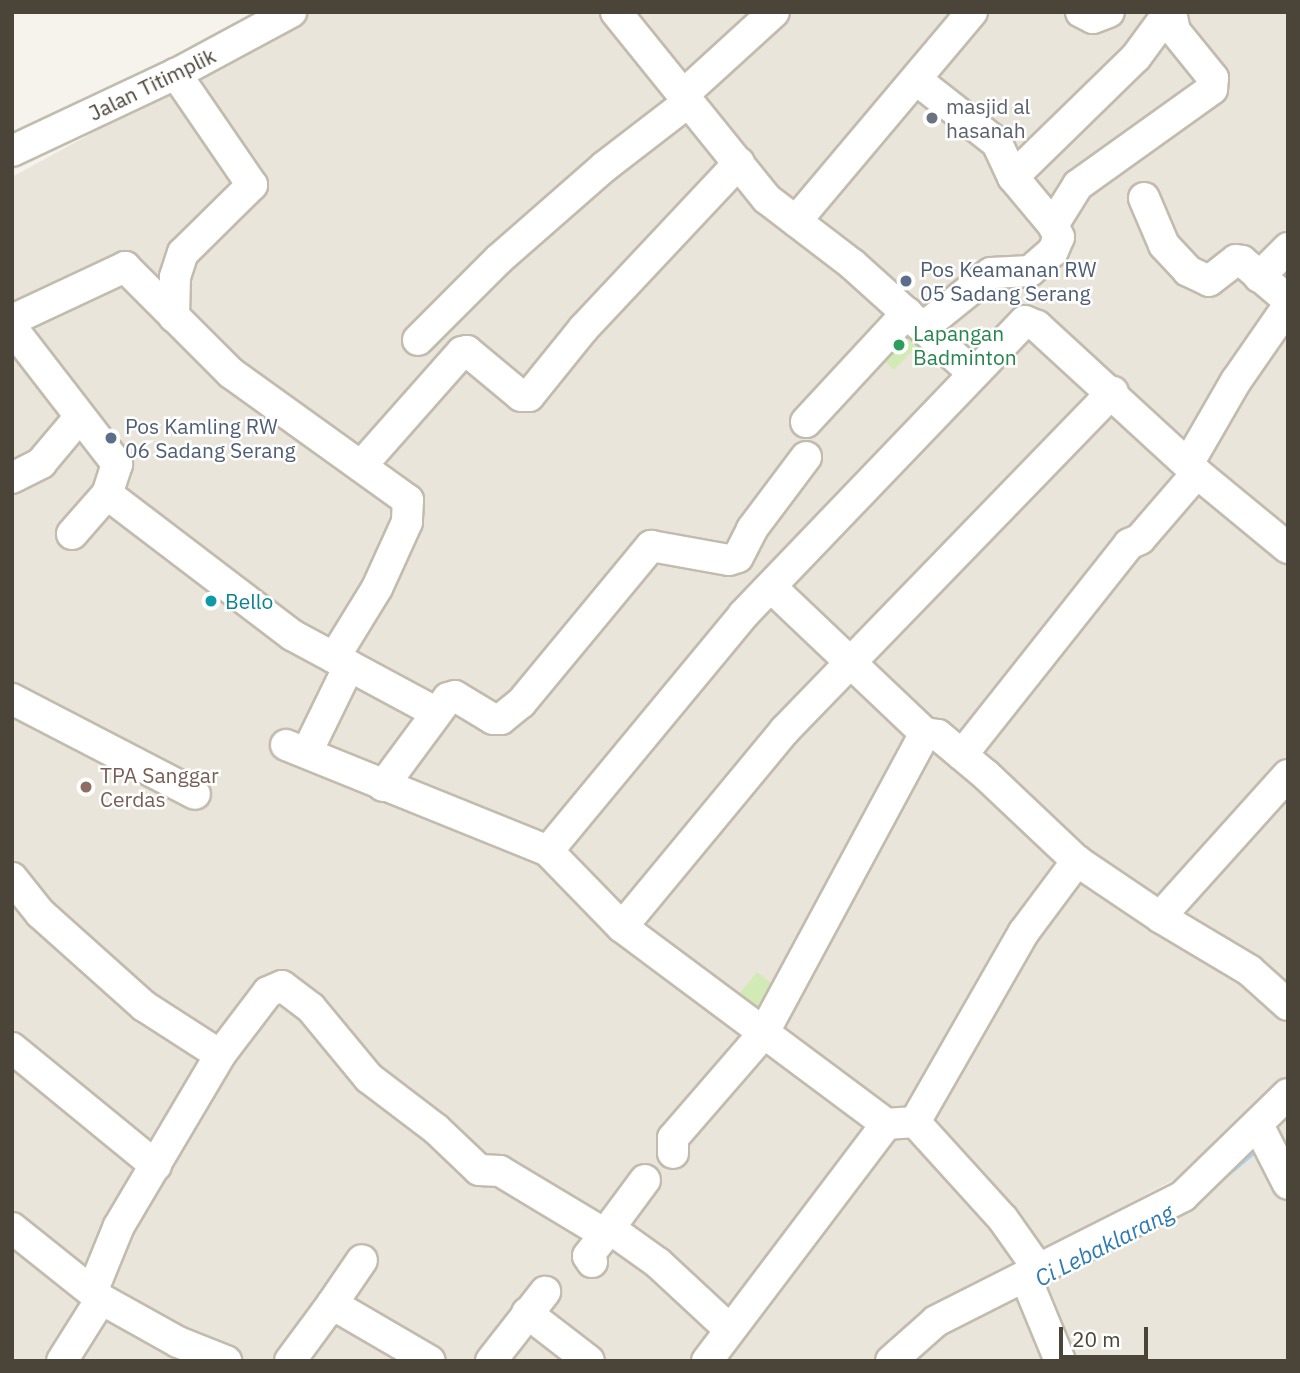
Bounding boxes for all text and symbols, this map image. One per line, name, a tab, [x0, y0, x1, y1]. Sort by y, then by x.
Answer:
street label: Jalan Titimplik	[84, 42, 220, 126]
place label: masjid al hasanah	[946, 93, 1030, 143]
marker: masjid al hasanah	[924, 110, 940, 126]
place label: Pos Keamanan RW 05 Sadang Serang	[920, 256, 1096, 306]
marker: Pos Keamanan RW 05 Sadang Serang	[898, 273, 914, 289]
place label: Lapangan Badminton	[913, 320, 1017, 370]
marker: Lapangan Badminton	[891, 337, 907, 353]
place label: Pos Kamling RW 06 Sadang Serang	[125, 413, 296, 463]
marker: Pos Kamling RW 06 Sadang Serang	[103, 430, 119, 446]
place label: Bello	[225, 588, 273, 614]
marker: Bello	[203, 593, 219, 609]
place label: TPA Sanggar Cerdas	[100, 762, 219, 812]
marker: TPA Sanggar Cerdas	[78, 779, 94, 795]
water label: Ci Lebaklarang	[1030, 1198, 1178, 1292]
scale bar	[1062, 1314, 1151, 1358]
text: 20 m	[1072, 1325, 1121, 1353]

